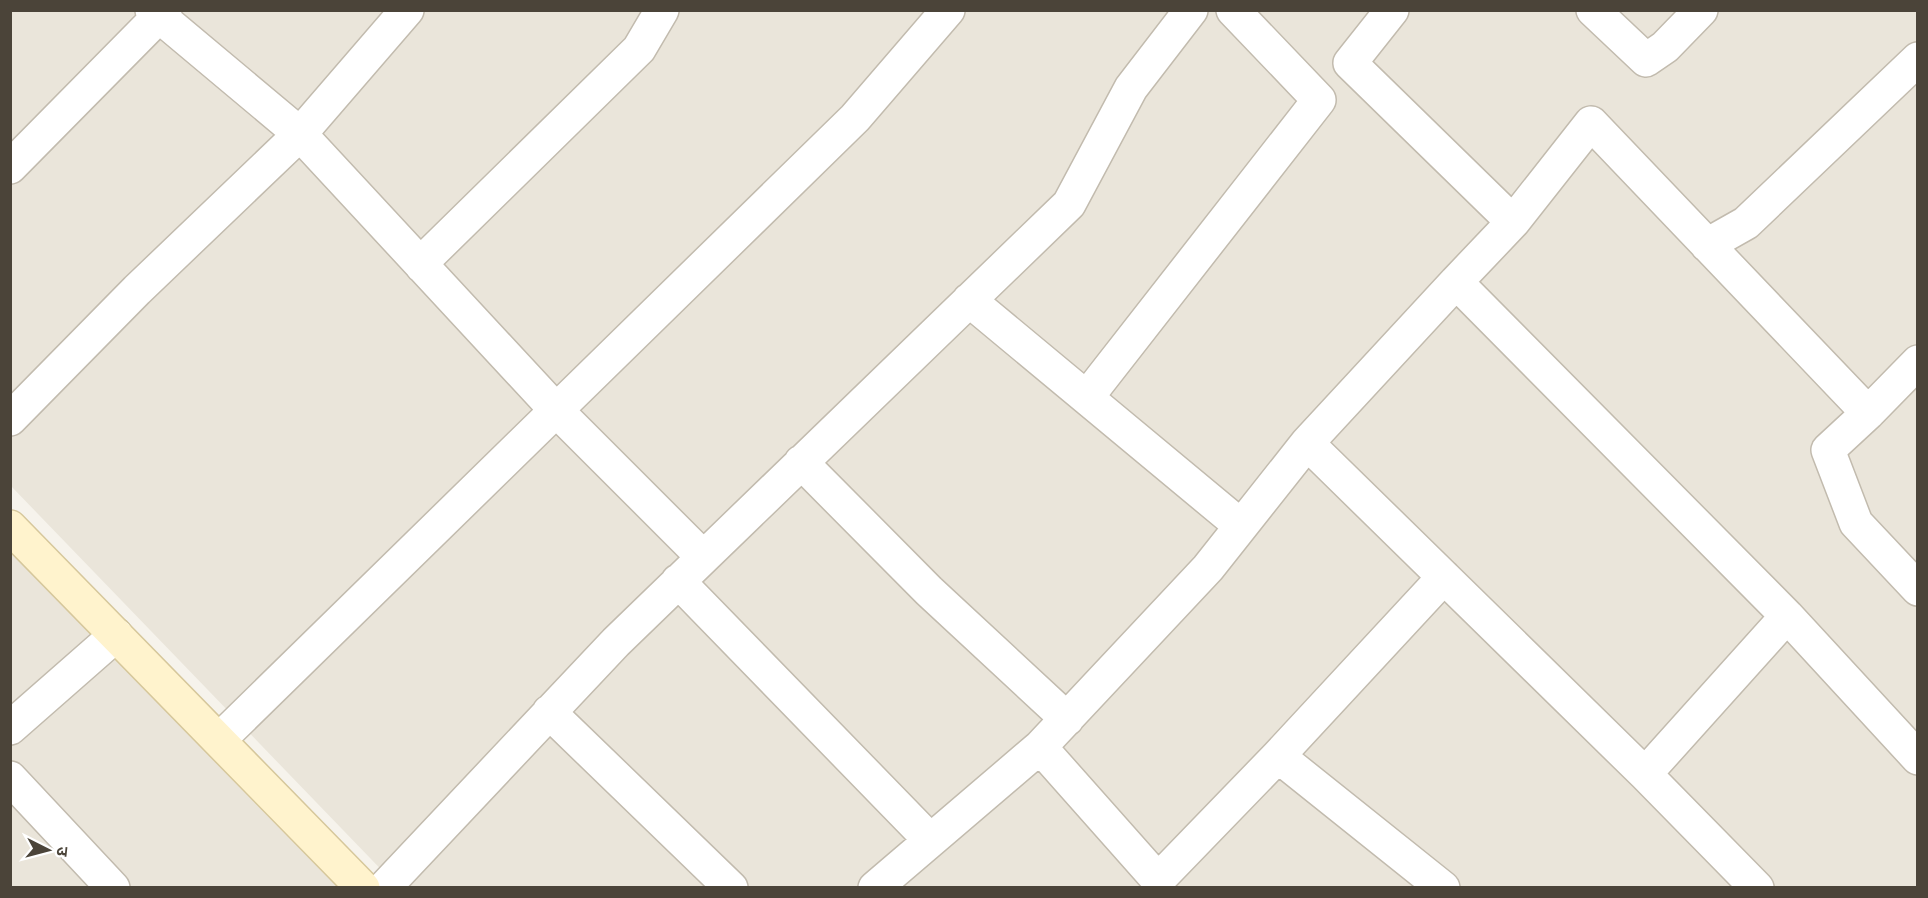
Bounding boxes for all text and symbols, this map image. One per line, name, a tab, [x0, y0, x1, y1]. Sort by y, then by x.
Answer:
north arrow	[18, 820, 78, 880]
text: उ	[53, 846, 71, 858]

